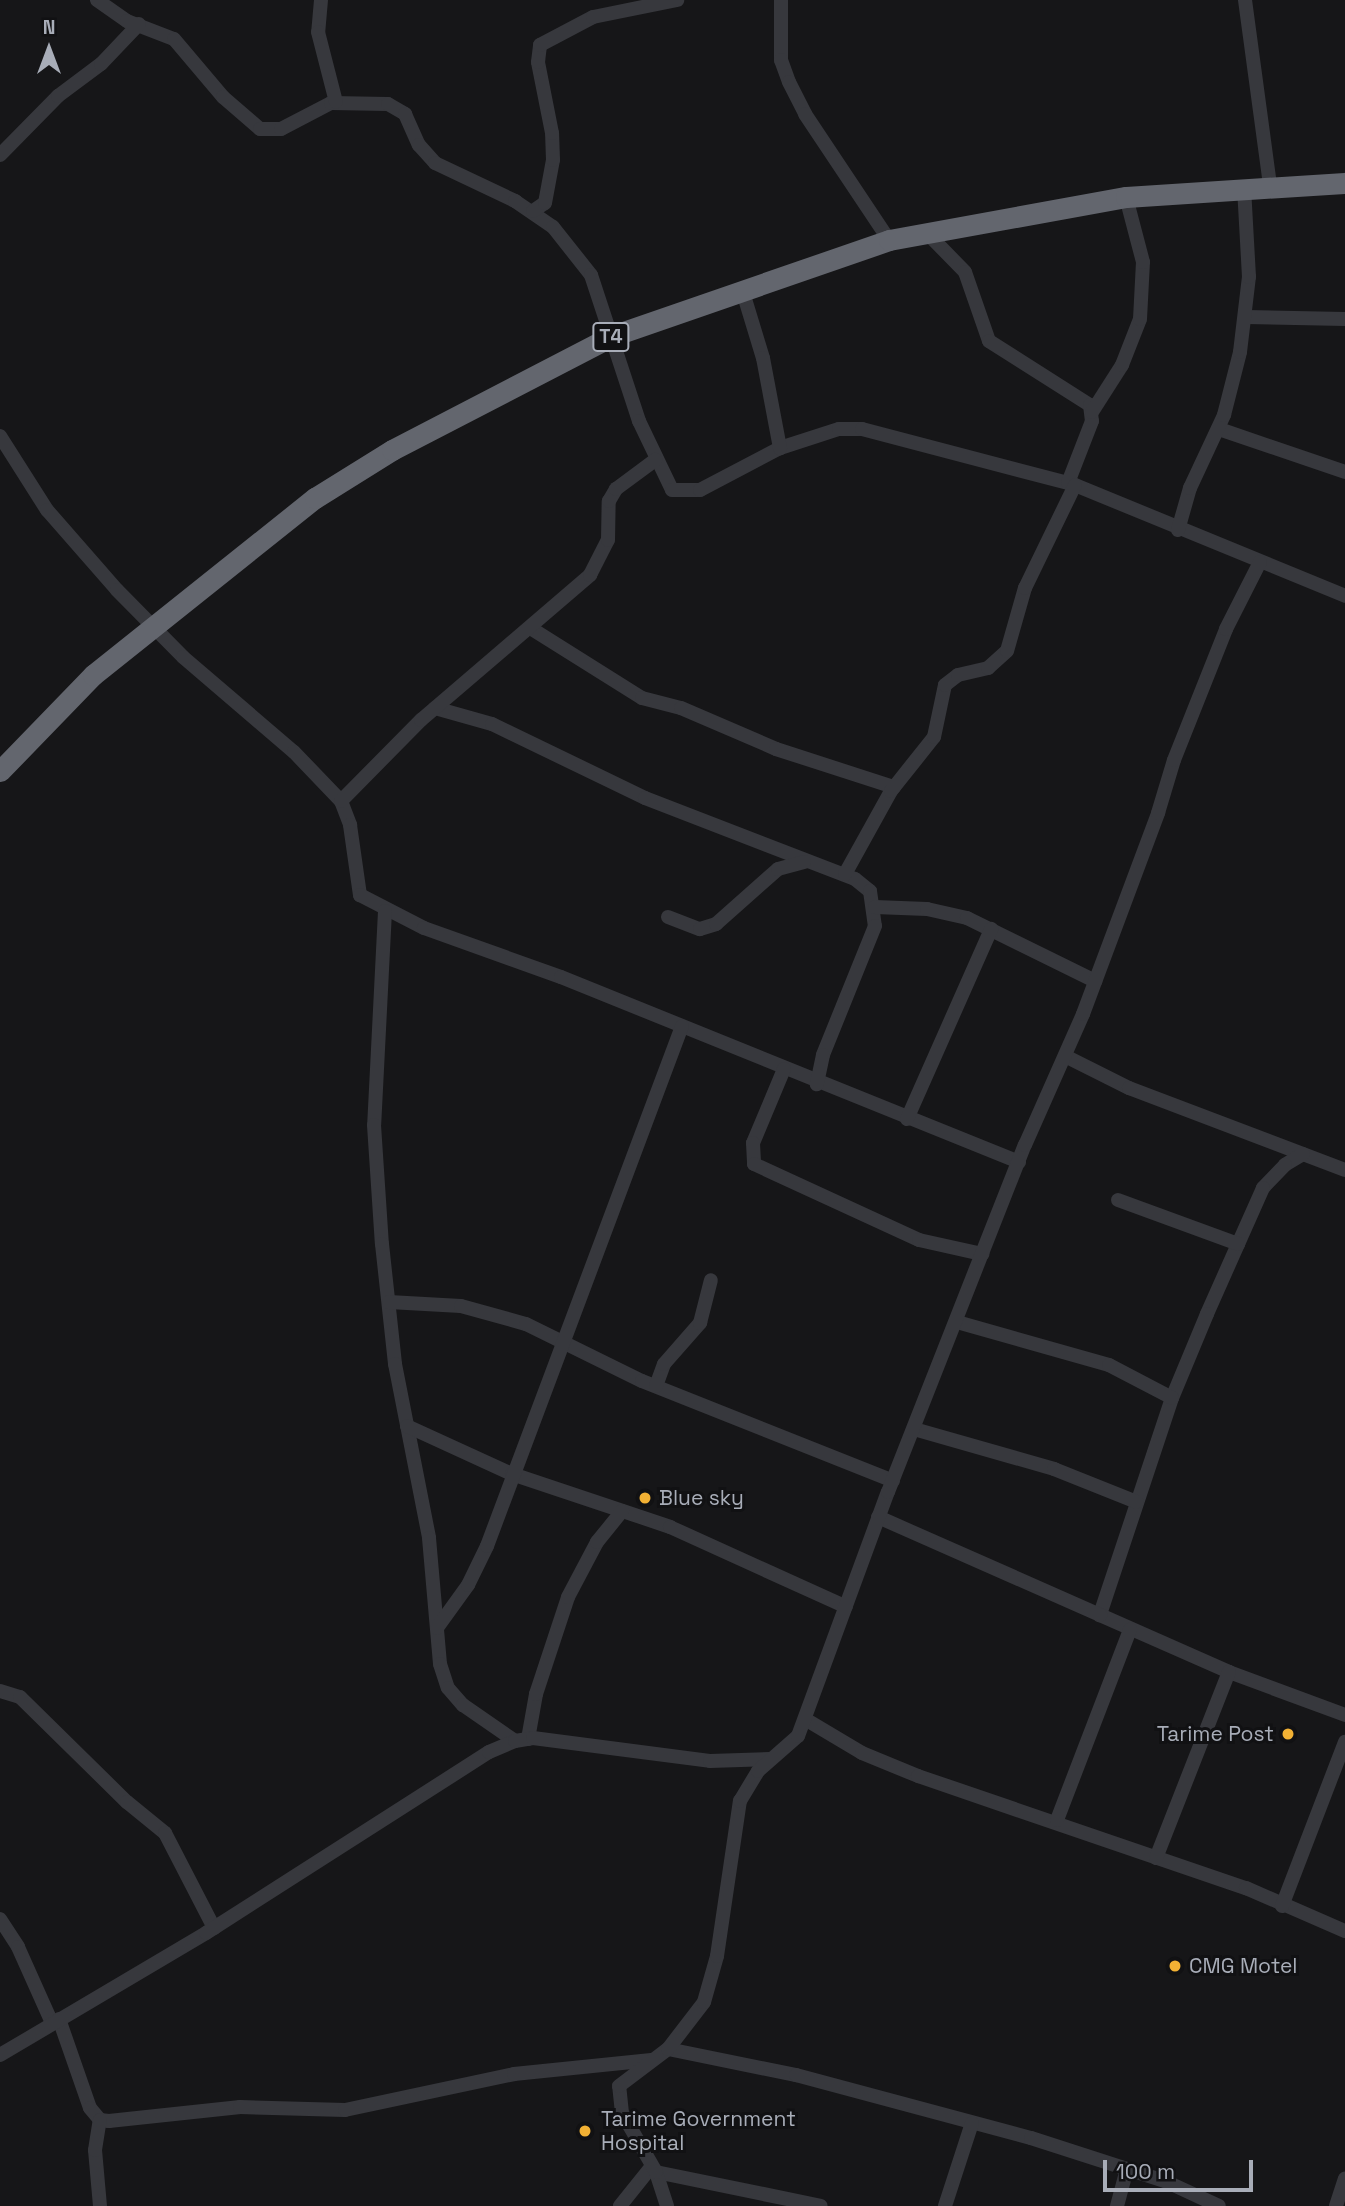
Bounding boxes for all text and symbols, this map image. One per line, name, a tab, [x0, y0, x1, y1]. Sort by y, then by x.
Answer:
north arrow	[14, 14, 84, 84]
text: N	[43, 15, 55, 40]
road number: T4	[592, 322, 630, 352]
place label: Blue sky	[659, 1485, 744, 1511]
marker: Blue sky	[637, 1490, 653, 1506]
place label: Tarime Post	[1157, 1721, 1274, 1747]
marker: Tarime Post	[1280, 1726, 1296, 1742]
place label: CMG Motel	[1189, 1953, 1297, 1979]
marker: CMG Motel	[1167, 1958, 1183, 1974]
place label: Tarime Government Hospital	[601, 2106, 796, 2156]
marker: Tarime Government Hospital	[575, 2121, 595, 2141]
scale bar	[1107, 2146, 1258, 2190]
text: 100 m	[1116, 2158, 1175, 2185]

